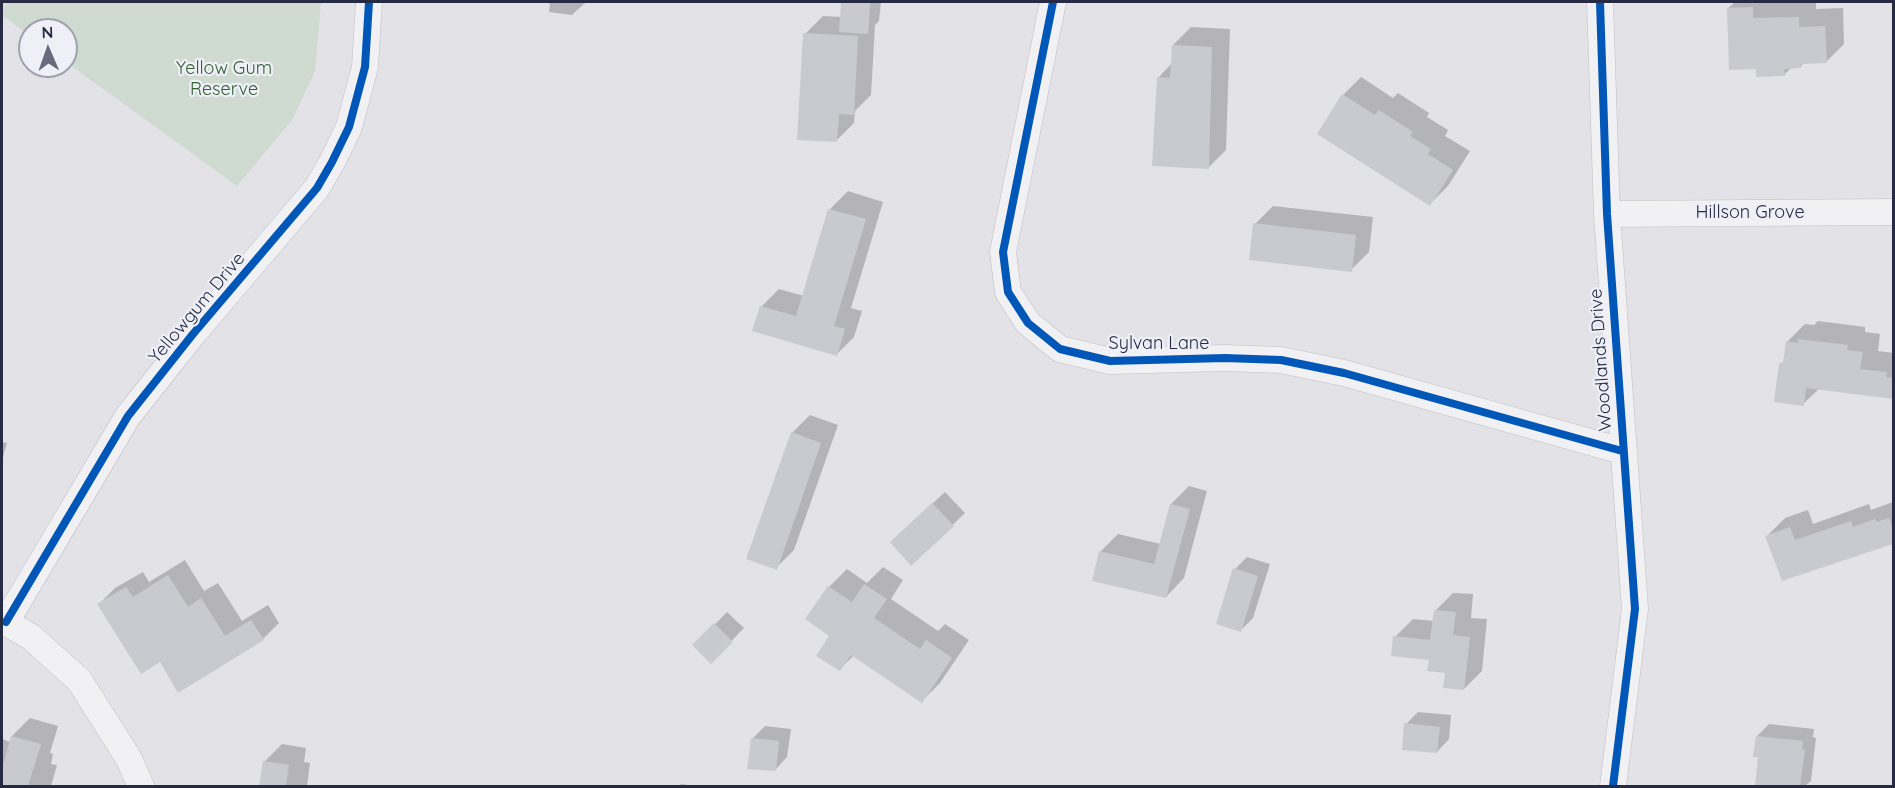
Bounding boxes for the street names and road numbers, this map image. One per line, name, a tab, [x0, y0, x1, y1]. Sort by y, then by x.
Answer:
street label: Hillson Grove	[1695, 202, 1805, 224]
street label: Yellowgum Drive	[144, 248, 250, 368]
street label: Woodlands Drive	[1585, 288, 1617, 432]
street label: Sylvan Lane	[1109, 333, 1209, 355]

